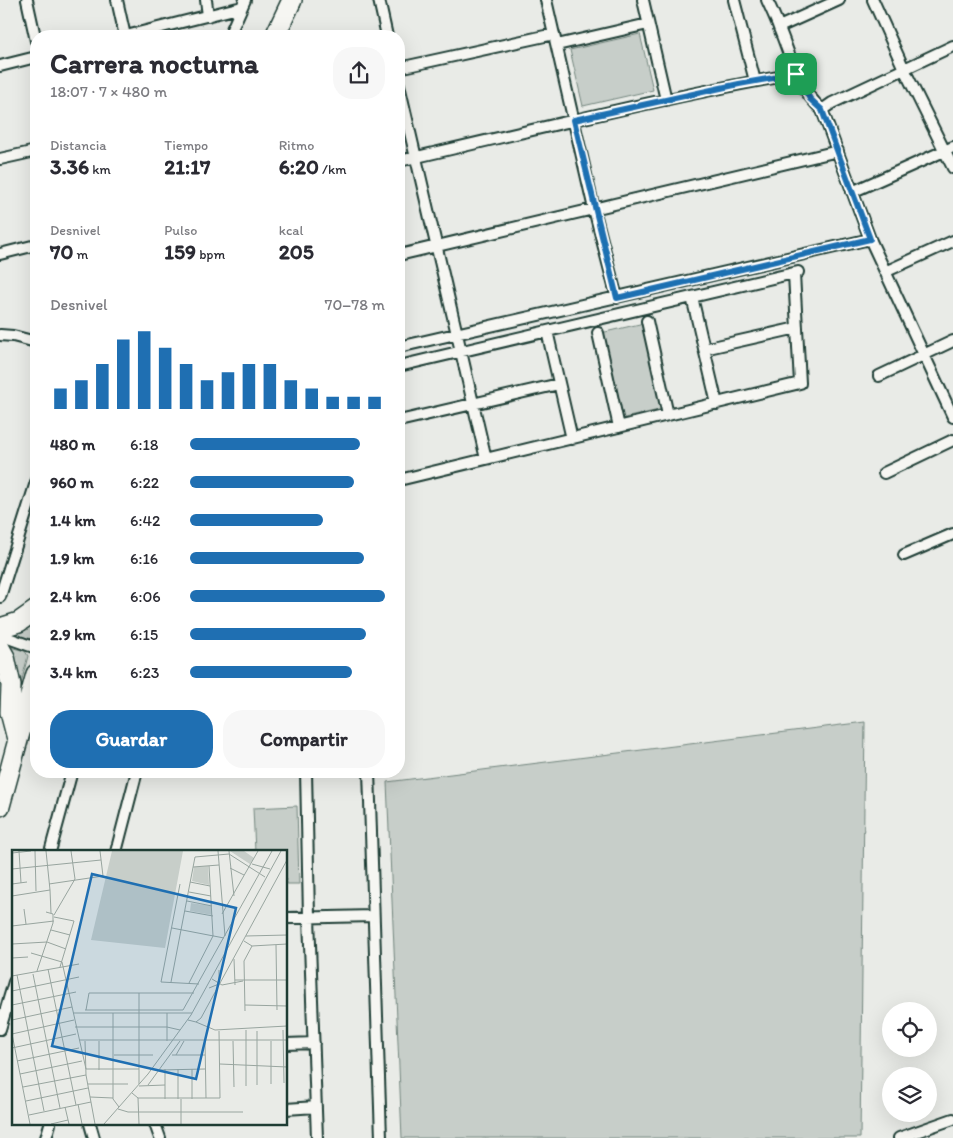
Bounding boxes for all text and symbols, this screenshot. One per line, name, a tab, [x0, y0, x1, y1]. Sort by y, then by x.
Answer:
text: Carrera nocturna	[50, 46, 259, 80]
button: share	[333, 47, 385, 99]
pin	[775, 53, 817, 95]
icon: arrive	[782, 60, 810, 88]
text: 18:07 · 7 × 480 m	[50, 82, 167, 101]
text: Distancia	[50, 137, 107, 154]
text: Tiempo	[164, 137, 208, 154]
text: Ritmo	[279, 137, 314, 154]
text: 3.36	[50, 154, 89, 179]
text: 21:17	[164, 154, 210, 179]
text: 6:20	[279, 154, 319, 179]
text: km	[89, 161, 111, 178]
text: /km	[319, 161, 346, 178]
text: Desnivel	[50, 222, 100, 239]
text: Pulso	[164, 222, 197, 239]
text: kcal	[279, 222, 304, 239]
text: 70	[50, 239, 73, 264]
text: 159	[164, 239, 196, 264]
text: 205	[279, 239, 314, 264]
text: m	[73, 246, 88, 263]
text: bpm	[196, 246, 225, 263]
text: Desnivel	[50, 295, 108, 314]
text: 70–78 m	[325, 295, 385, 314]
text: 480 m	[50, 435, 95, 454]
text: 6:18	[130, 435, 159, 454]
text: 960 m	[50, 473, 94, 492]
text: 6:22	[130, 473, 159, 492]
text: 1.4 km	[50, 511, 96, 530]
text: 6:42	[130, 511, 160, 530]
text: 1.9 km	[50, 549, 94, 568]
text: 6:16	[130, 549, 158, 568]
text: 2.4 km	[50, 587, 97, 606]
text: 6:06	[130, 587, 161, 606]
text: 2.9 km	[50, 625, 95, 644]
text: 6:15	[130, 625, 158, 644]
text: 3.4 km	[50, 663, 97, 682]
text: 6:23	[130, 663, 160, 682]
button: Guardar	[50, 710, 213, 768]
button: Compartir	[223, 710, 385, 768]
inset map	[12, 850, 288, 1126]
map controls	[882, 1002, 937, 1122]
button: locate	[882, 1002, 937, 1057]
button: layers	[882, 1067, 937, 1122]

